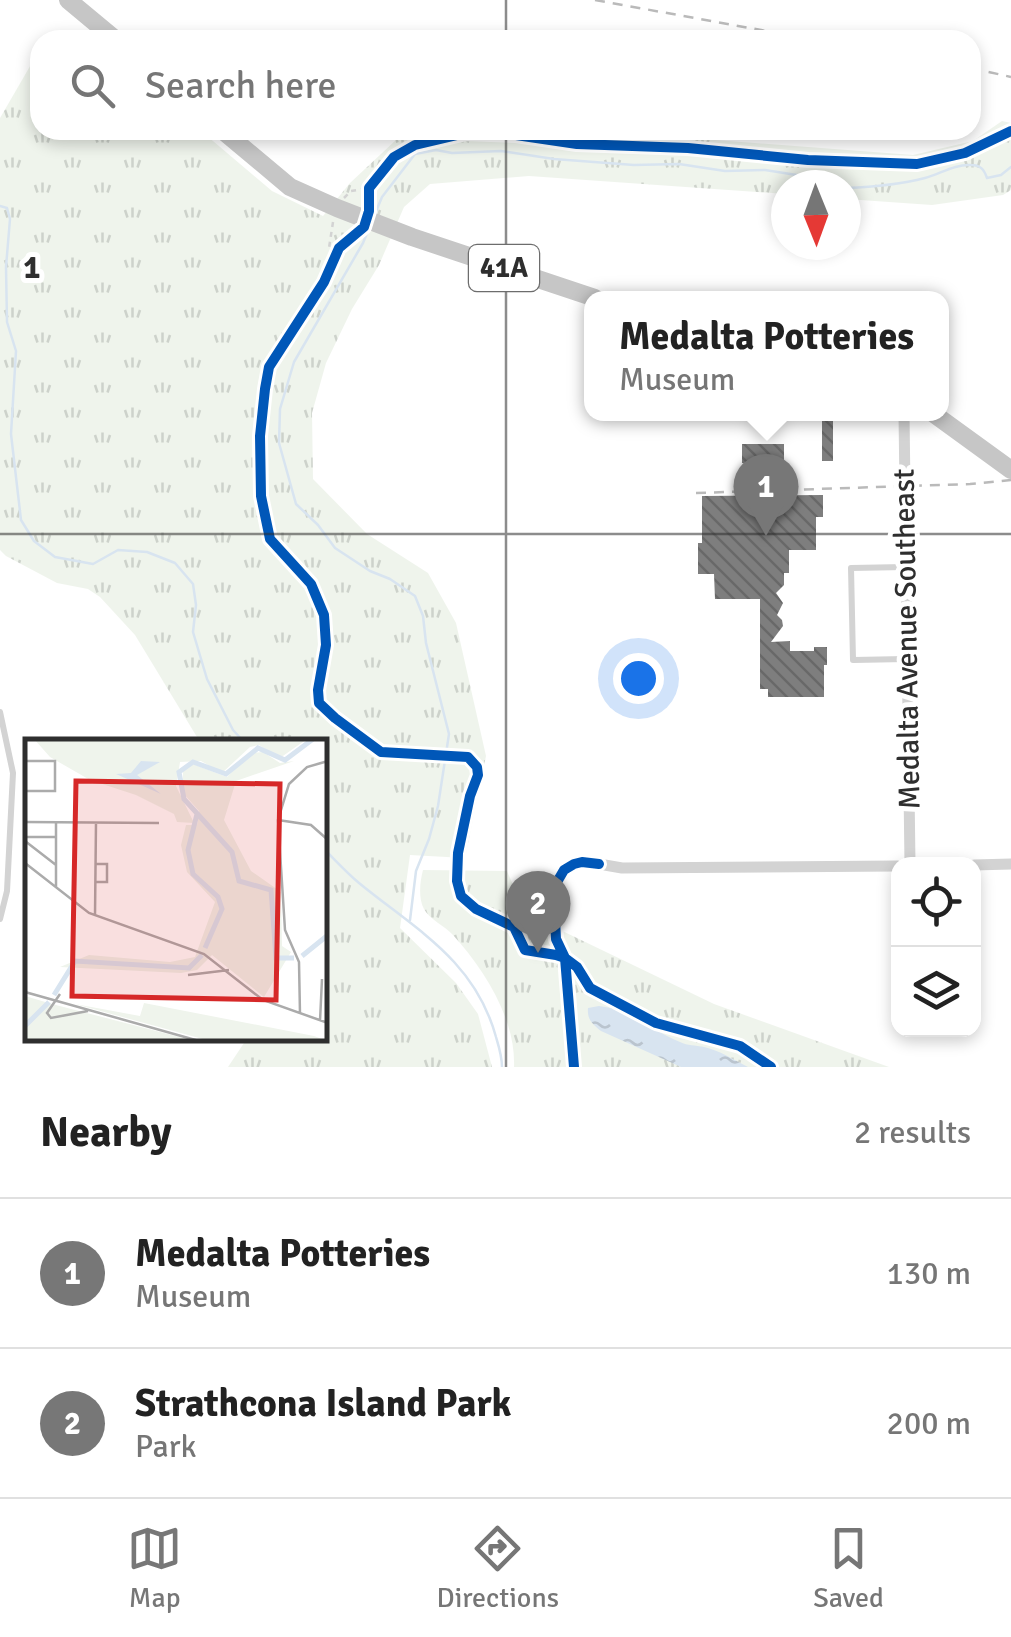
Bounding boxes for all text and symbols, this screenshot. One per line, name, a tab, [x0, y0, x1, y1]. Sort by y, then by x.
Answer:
search box	[30, 30, 981, 140]
icon: search	[65, 58, 120, 113]
text: Search here	[145, 62, 337, 109]
north arrow	[771, 170, 861, 260]
road number: 41A	[469, 245, 539, 291]
text: 1	[23, 248, 41, 287]
popup	[584, 291, 949, 421]
text: Medalta Potteries	[619, 313, 914, 360]
text: Museum	[619, 360, 735, 399]
pin: 1	[734, 454, 798, 536]
street label: Medalta Avenue Southeast	[886, 468, 928, 810]
your location	[613, 653, 664, 704]
inset map	[25, 739, 328, 1042]
map controls	[891, 857, 981, 1037]
button: locate	[891, 857, 981, 947]
pin: 2	[506, 870, 570, 953]
button: layers	[891, 947, 981, 1037]
text: Nearby	[40, 1107, 172, 1158]
text: 2 results	[854, 1113, 971, 1152]
text: Medalta Potteries	[135, 1230, 430, 1277]
text: 1	[64, 1254, 81, 1293]
text: 130 m	[887, 1254, 971, 1293]
text: Museum	[135, 1277, 251, 1316]
text: Strathcona Island Park	[135, 1380, 511, 1427]
text: 2	[64, 1404, 81, 1443]
text: 200 m	[887, 1404, 971, 1443]
text: Park	[135, 1427, 197, 1466]
tab: Map	[127, 1521, 182, 1615]
tab: Directions	[437, 1521, 559, 1615]
tab: Saved	[813, 1521, 884, 1615]

